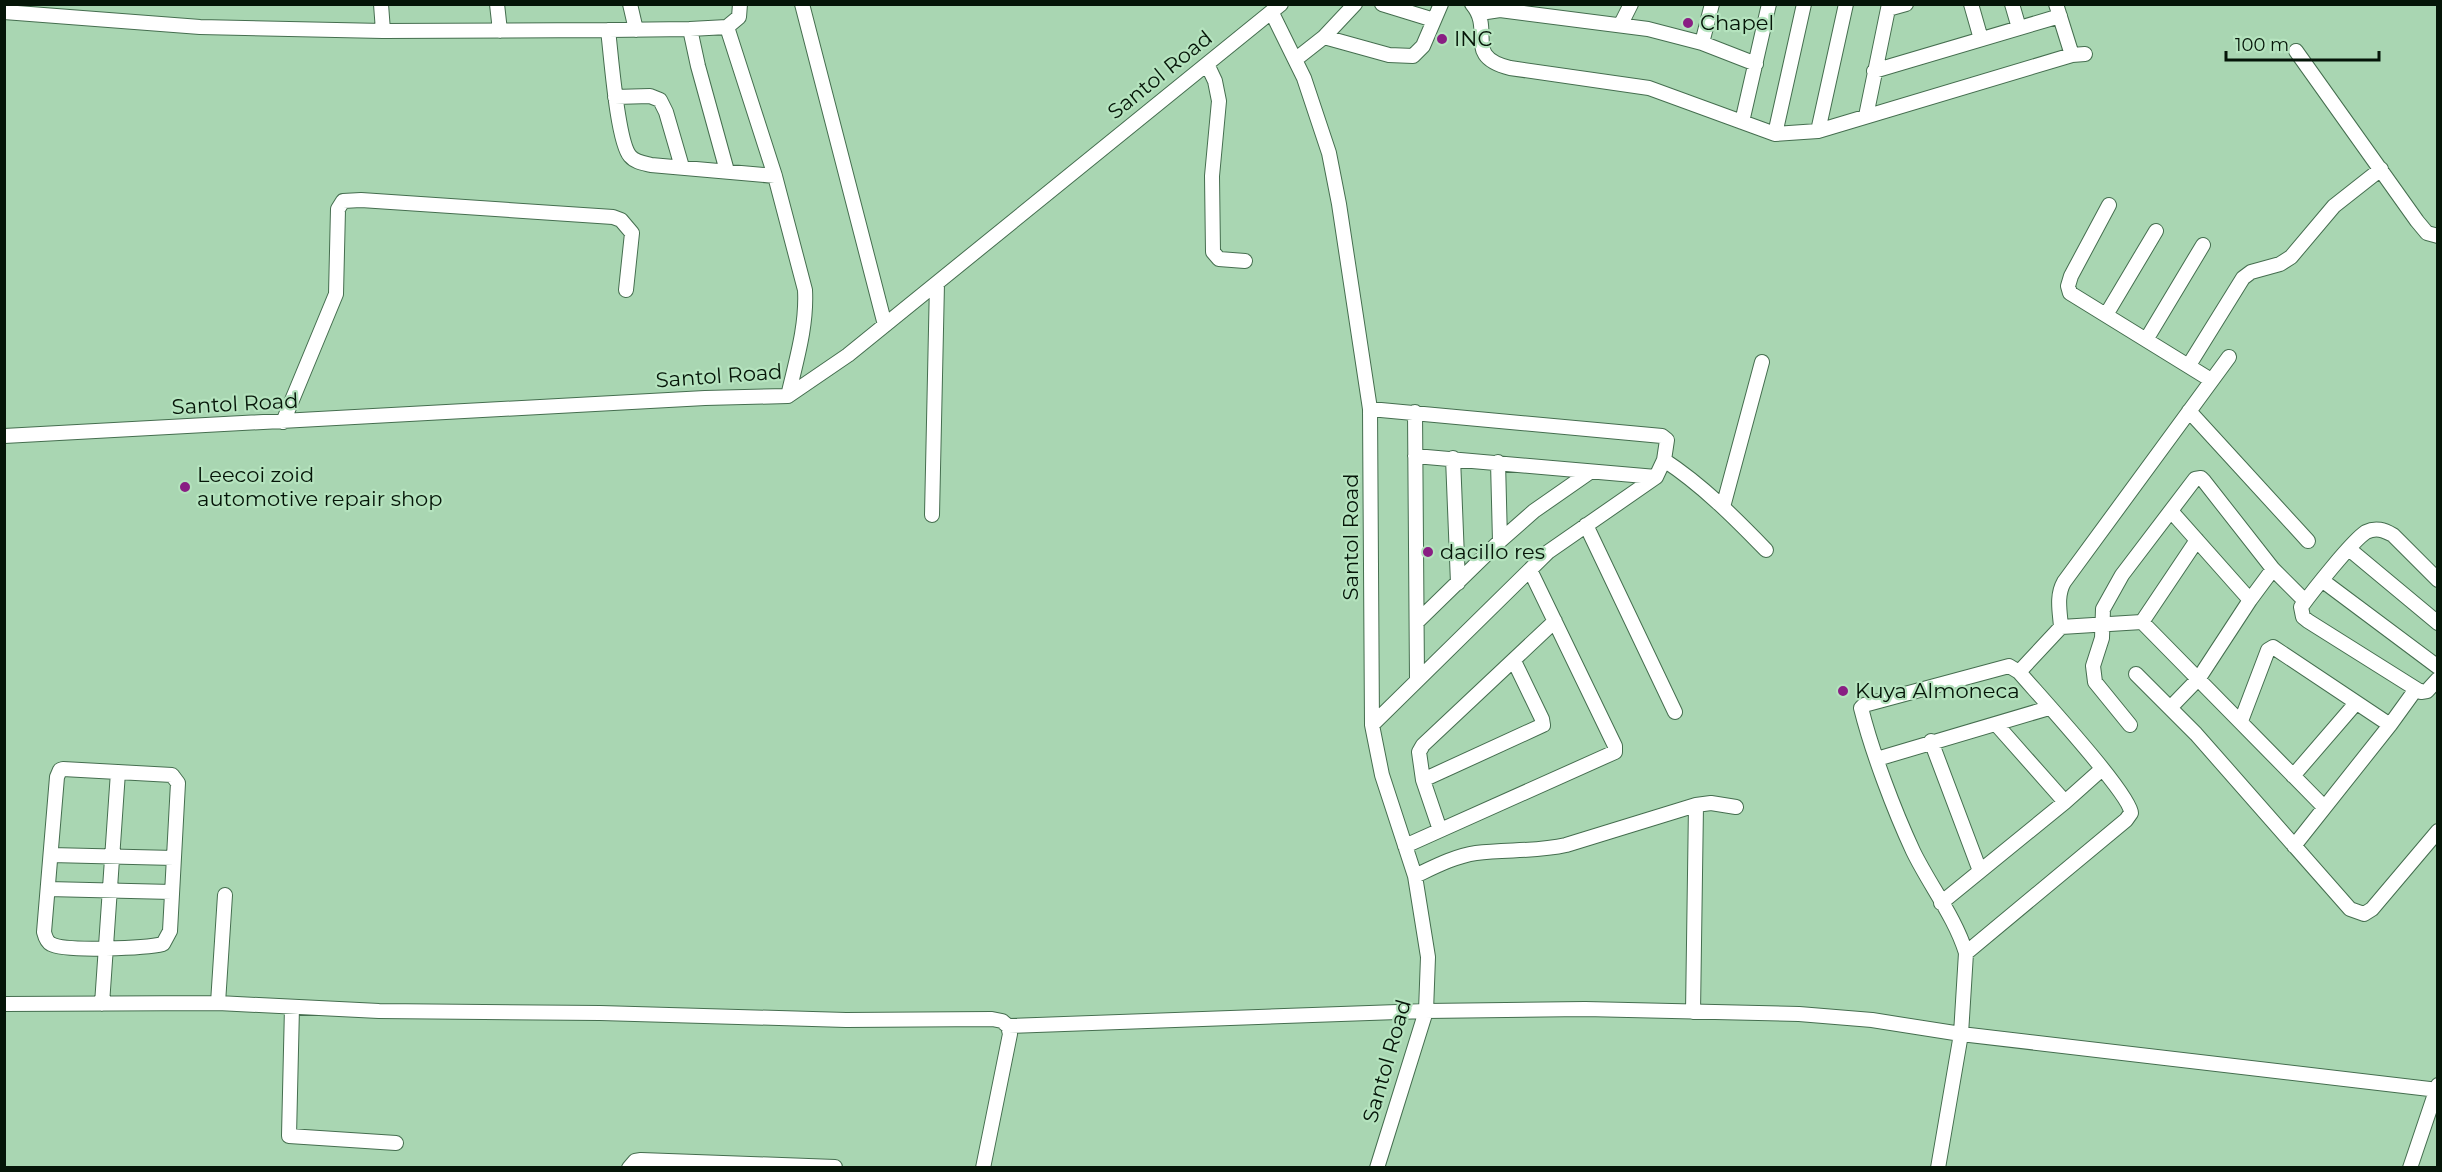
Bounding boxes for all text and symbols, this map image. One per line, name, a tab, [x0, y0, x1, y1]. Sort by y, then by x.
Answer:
place label: Chapel	[1700, 10, 1774, 35]
marker: Chapel	[1681, 16, 1695, 30]
scale bar	[2226, 24, 2379, 62]
street label: Santol Road	[1103, 25, 1217, 124]
place label: INC	[1454, 26, 1492, 51]
marker: INC	[1435, 32, 1449, 46]
text: 100 m	[2235, 34, 2289, 56]
street label: Santol Road	[655, 359, 783, 392]
street label: Santol Road	[171, 388, 299, 419]
place label: Leecoi zoid automotive repair shop	[197, 462, 443, 511]
street label: Santol Road	[1338, 474, 1363, 600]
marker: Leecoi zoid automotive repair shop	[178, 480, 192, 494]
place label: dacillo res	[1440, 539, 1545, 564]
marker: dacillo res	[1421, 545, 1435, 559]
place label: Kuya Almoneca	[1855, 678, 2020, 703]
marker: Kuya Almoneca	[1836, 684, 1850, 698]
street label: Santol Road	[1357, 996, 1416, 1125]

